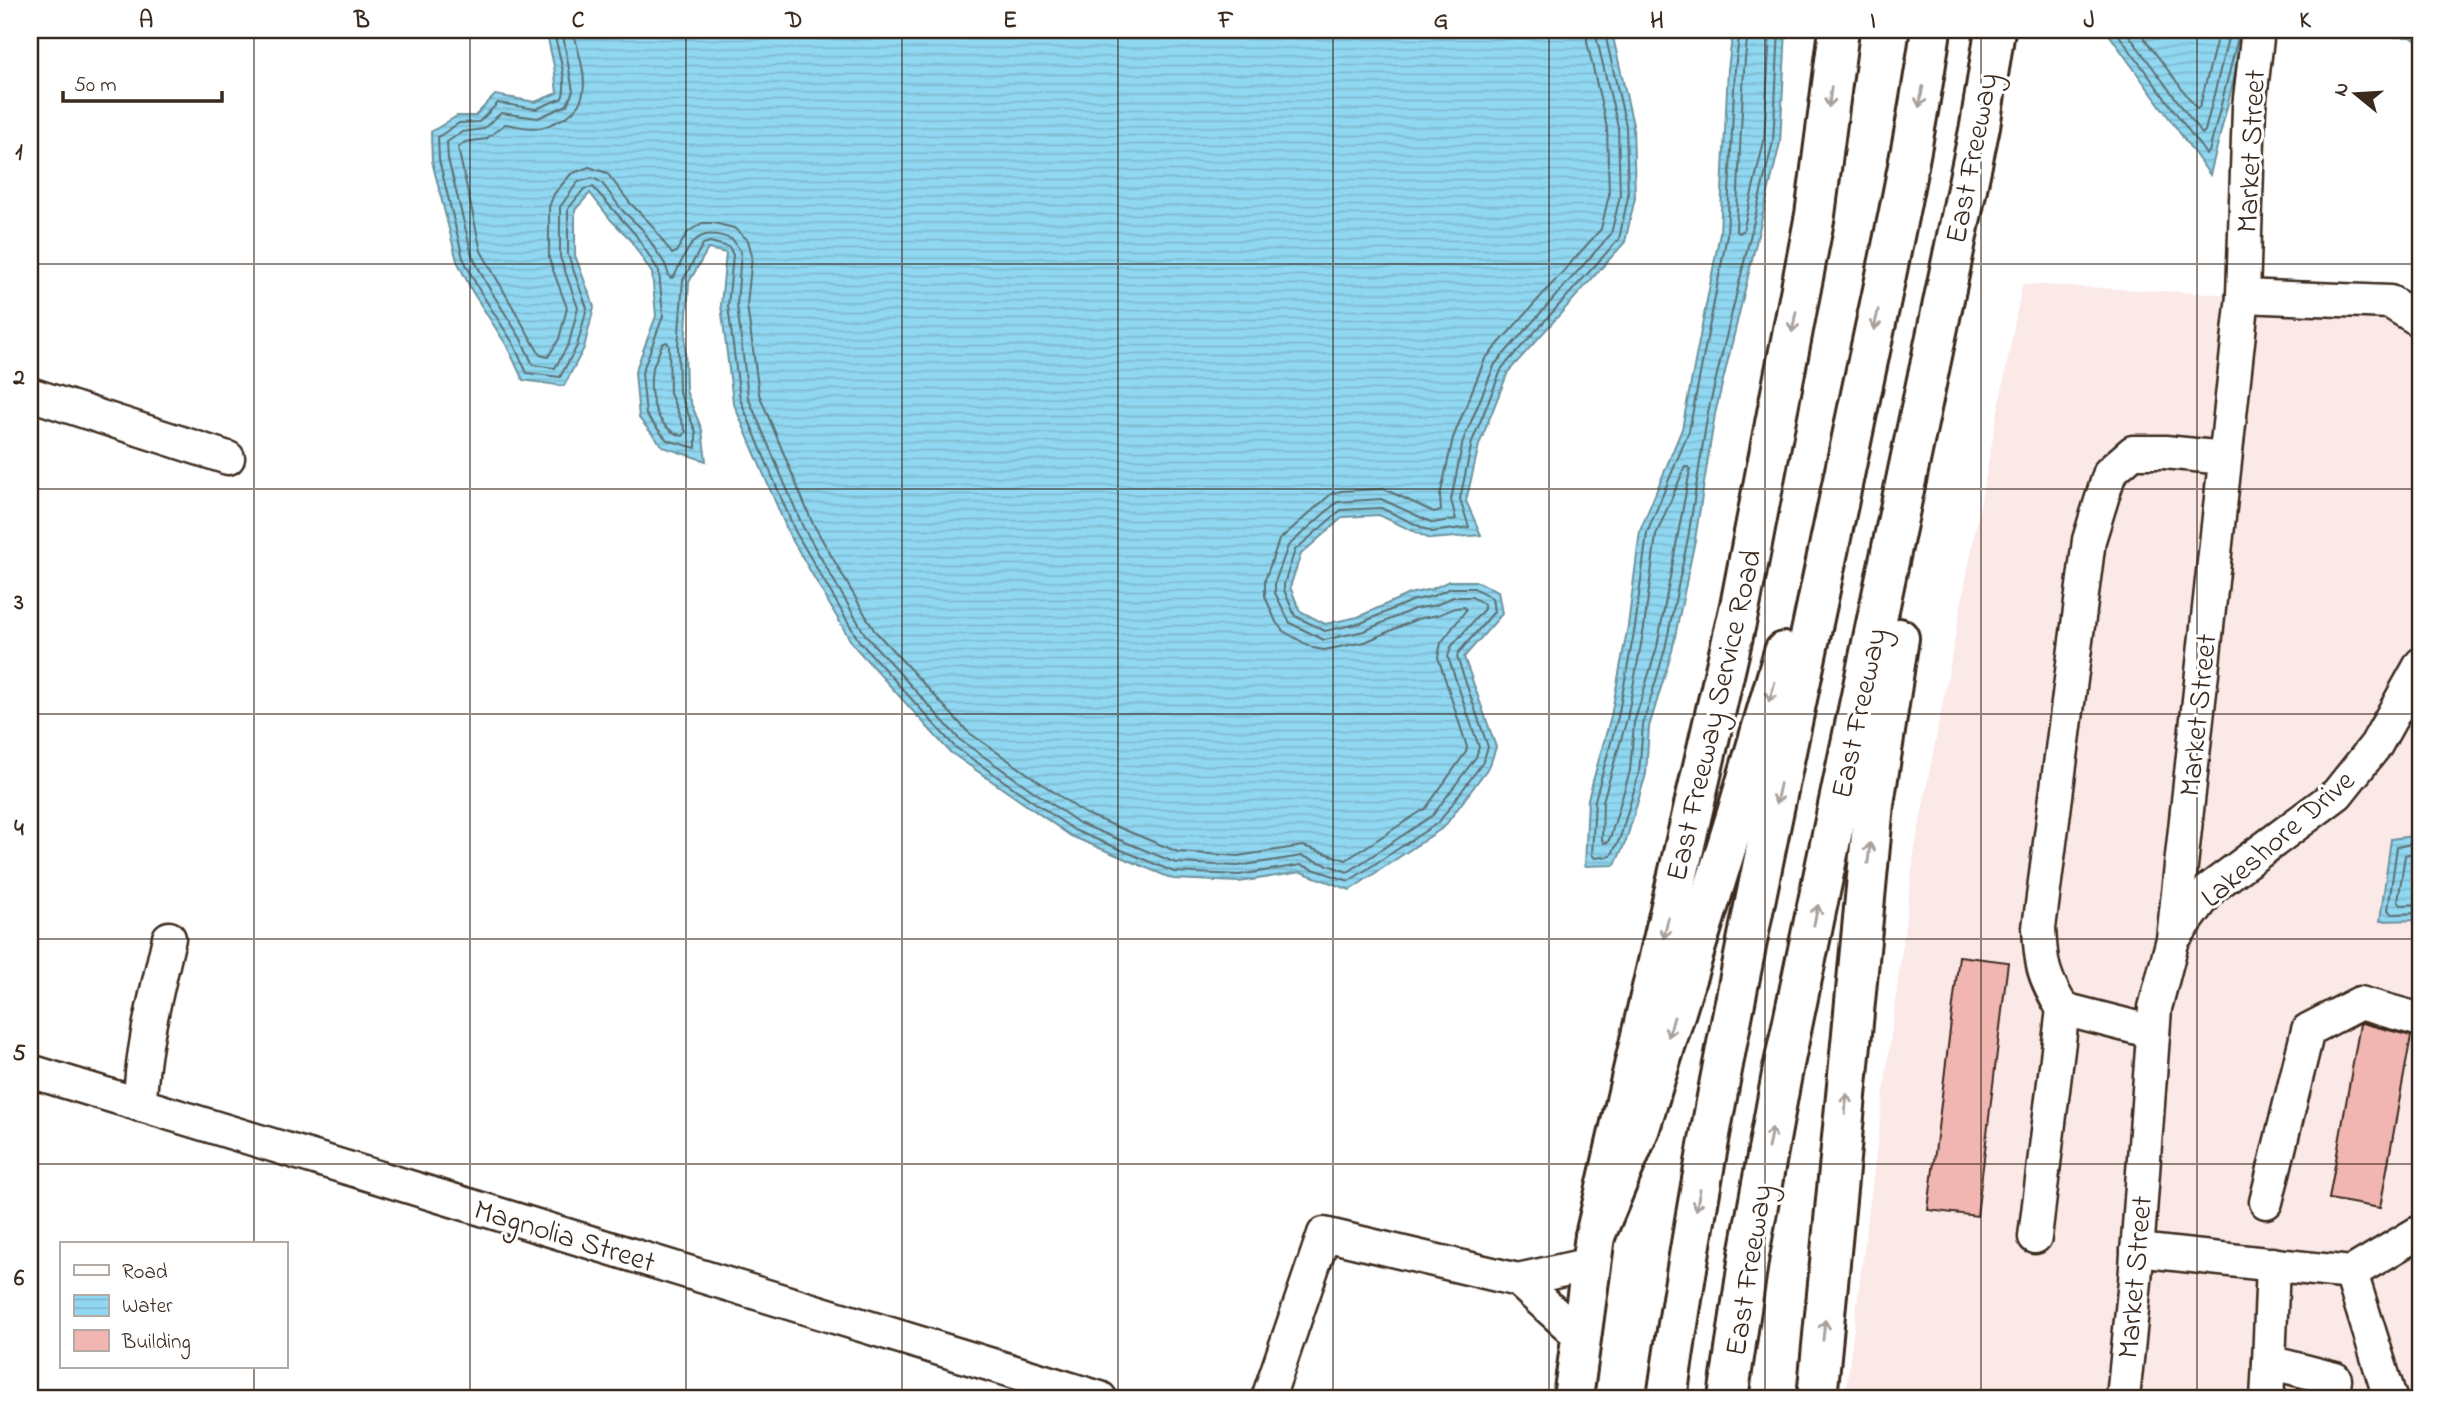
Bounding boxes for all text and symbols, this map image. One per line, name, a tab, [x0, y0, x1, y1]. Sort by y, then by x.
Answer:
text: A	[139, 5, 153, 38]
text: B	[353, 5, 370, 38]
text: C	[572, 5, 585, 38]
text: D	[785, 5, 802, 38]
text: E	[1003, 5, 1017, 38]
text: F	[1218, 5, 1234, 38]
text: G	[1434, 5, 1448, 38]
text: H	[1650, 5, 1664, 38]
text: I	[1870, 5, 1876, 38]
text: J	[2083, 5, 2095, 38]
text: K	[2299, 5, 2311, 38]
scale bar	[63, 60, 222, 104]
north arrow	[2322, 60, 2392, 130]
street label: Market Street	[2227, 68, 2279, 234]
street label: East Freeway	[1936, 69, 2012, 248]
text: 50 m	[74, 71, 117, 101]
text: N	[2327, 79, 2357, 100]
one-way arrow	[1914, 85, 1927, 108]
one-way arrow	[1823, 86, 1836, 108]
text: 1	[15, 137, 23, 170]
one-way arrow	[1869, 308, 1883, 331]
one-way arrow	[1787, 310, 1801, 333]
text: 2	[12, 362, 25, 395]
street label: East Freeway Service Road	[1656, 545, 1776, 886]
text: 3	[13, 587, 24, 620]
street label: East Freeway	[1821, 624, 1900, 803]
street label: Market Street	[2170, 632, 2230, 799]
one-way arrow	[1765, 680, 1778, 702]
street label: Lakeshore Drive	[2192, 760, 2366, 920]
one-way arrow	[1770, 782, 1784, 805]
text: 4	[14, 813, 24, 846]
one-way arrow	[1862, 842, 1875, 865]
one-way arrow	[1809, 904, 1823, 927]
one-way arrow	[1658, 916, 1672, 939]
one-way arrow	[1664, 1015, 1677, 1037]
text: 5	[12, 1038, 26, 1071]
one-way arrow	[1840, 1093, 1853, 1116]
one-way arrow	[1764, 1127, 1778, 1149]
street label: East Freeway	[1716, 1182, 1786, 1359]
one-way arrow	[1691, 1188, 1704, 1211]
street label: Magnolia Street	[468, 1189, 660, 1286]
street label: Market Street	[2108, 1194, 2166, 1361]
legend	[60, 1242, 287, 1368]
text: Road	[122, 1258, 168, 1288]
text: 6	[14, 1263, 25, 1296]
text: Water	[122, 1292, 173, 1322]
one-way arrow	[1818, 1320, 1831, 1342]
text: Building	[121, 1328, 191, 1360]

